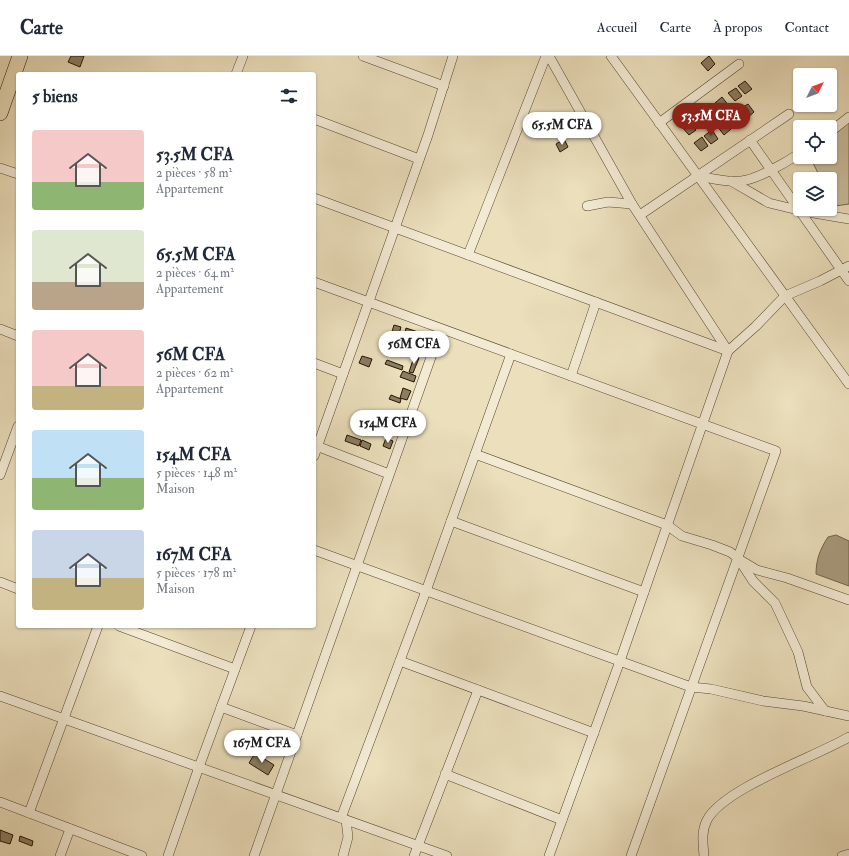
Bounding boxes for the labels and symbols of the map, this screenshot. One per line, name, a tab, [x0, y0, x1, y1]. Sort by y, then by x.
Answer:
north arrow	[793, 68, 837, 112]
pin: 53.5M CFA	[665, 103, 757, 137]
pin: 65.5M CFA	[516, 112, 608, 146]
pin: 56M CFA	[377, 331, 451, 365]
pin: 154M CFA	[347, 410, 429, 444]
pin: 167M CFA	[221, 730, 303, 764]

